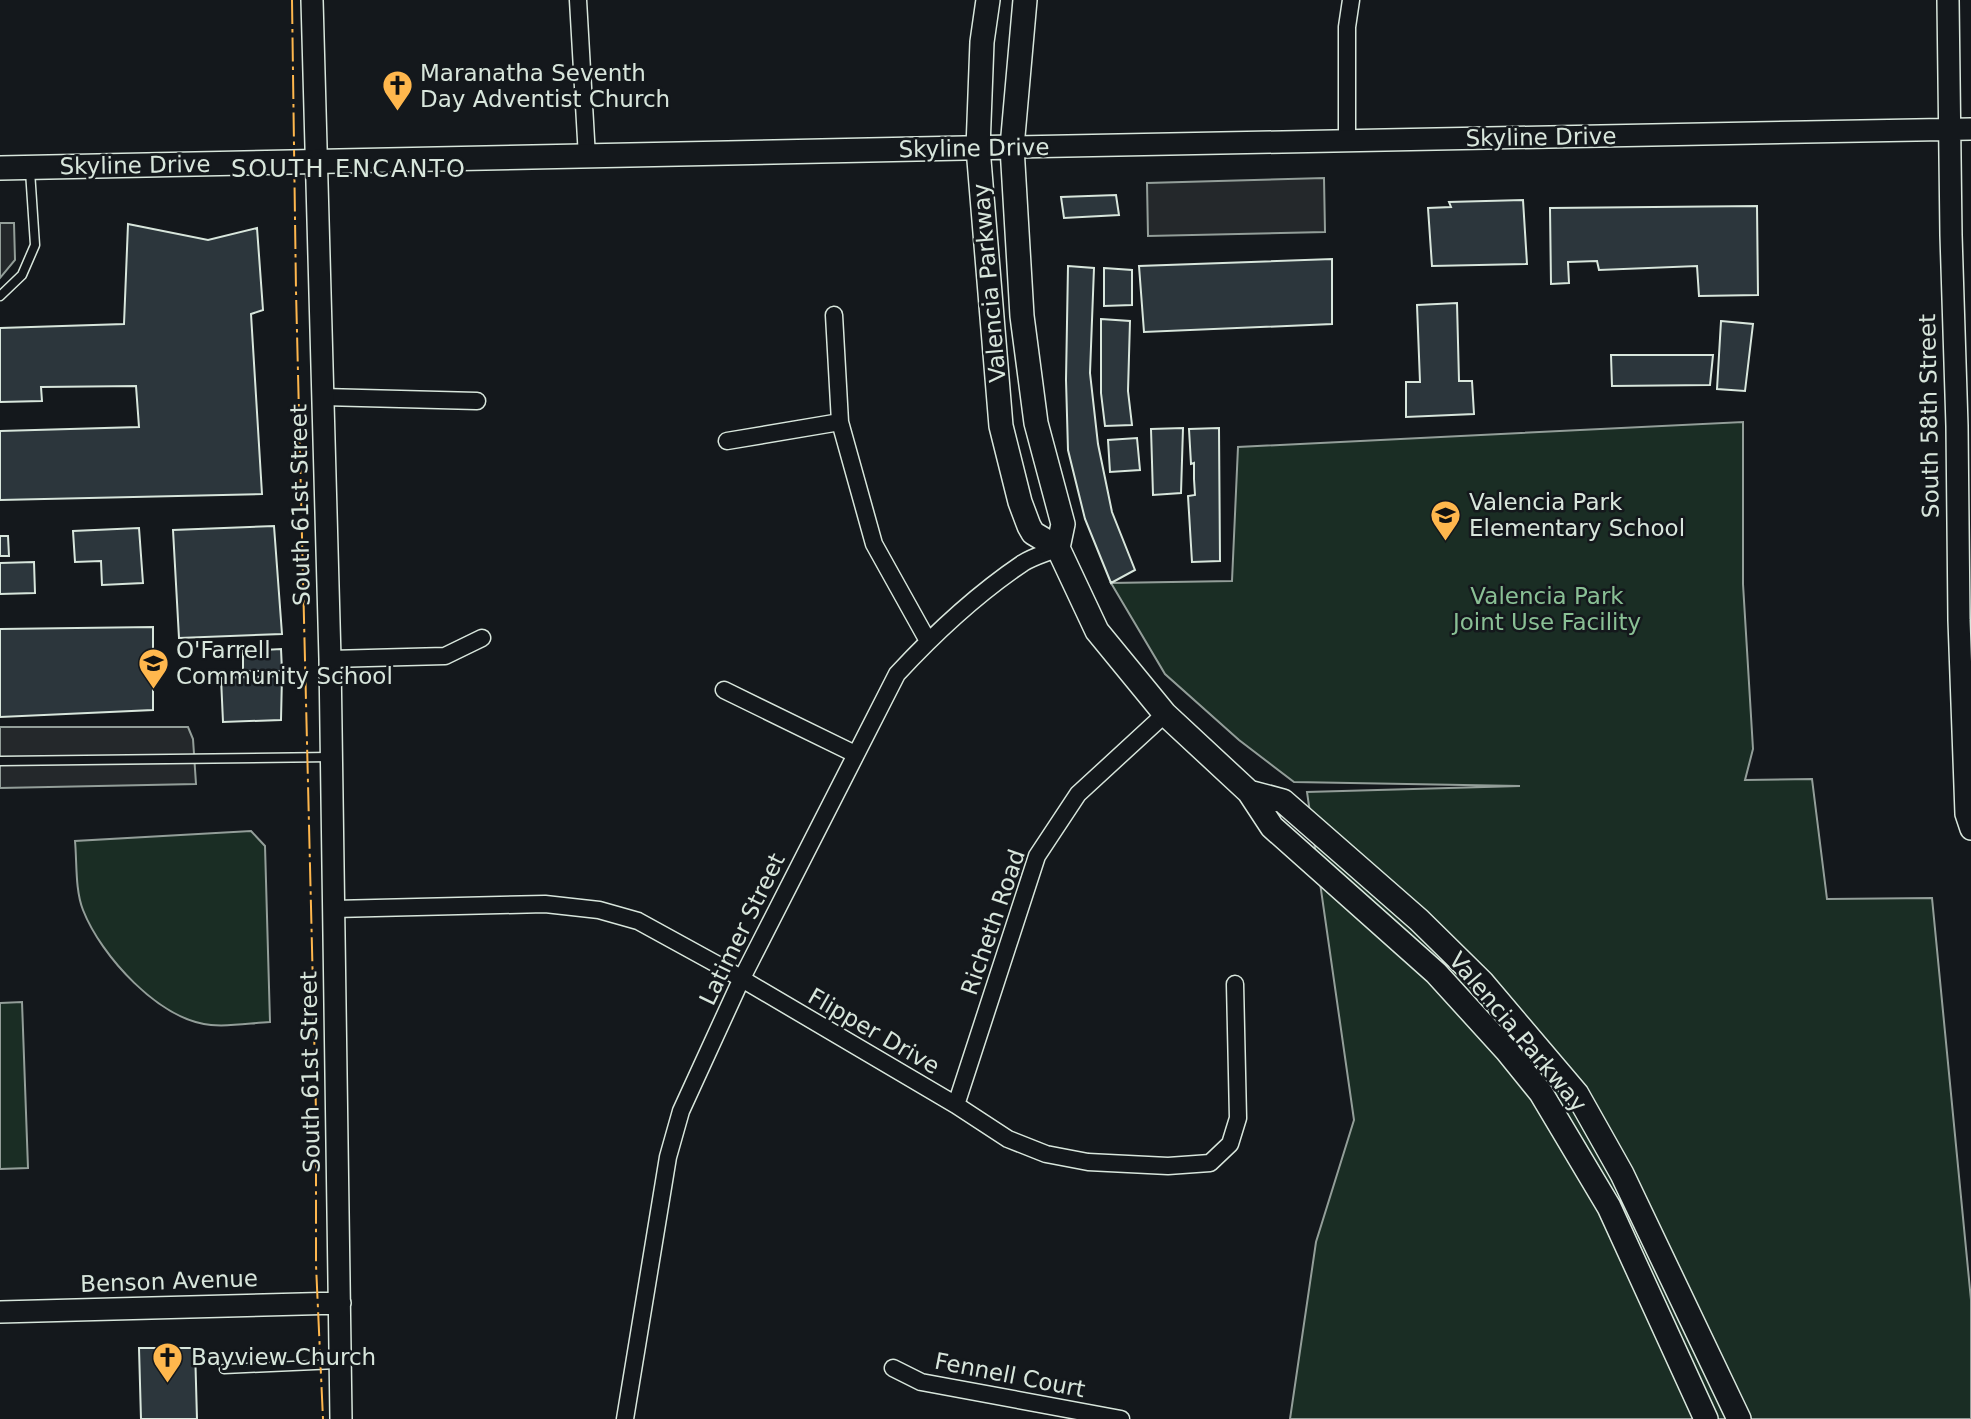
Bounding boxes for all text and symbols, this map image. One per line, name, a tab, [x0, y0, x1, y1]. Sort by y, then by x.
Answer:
place label: Maranatha Seventh Day Adventist Church	[420, 60, 670, 112]
church icon: Maranatha Seventh Day Adventist Church	[380, 69, 414, 113]
street label: Skyline Drive	[1465, 123, 1617, 151]
street label: Skyline Drive	[898, 134, 1050, 162]
street label: Skyline Drive	[59, 151, 211, 179]
district label: SOUTH ENCANTO	[231, 155, 467, 183]
street label: Valencia Parkway	[967, 182, 1011, 384]
street label: South 58th Street	[1914, 314, 1944, 518]
street label: South 61st Street	[285, 404, 315, 606]
place label: Valencia Park Elementary School	[1469, 489, 1685, 541]
school or university icon: Valencia Park Elementary School	[1429, 498, 1463, 542]
park label: Valencia Park Joint Use Facility	[1451, 583, 1641, 635]
place label: O'Farrell Community School	[176, 637, 393, 689]
school or university icon: O'Farrell Community School	[136, 646, 170, 690]
street label: Richeth Road	[956, 846, 1030, 998]
street label: Latimer Street	[694, 849, 790, 1009]
street label: Valencia Parkway	[1444, 947, 1592, 1117]
street label: South 61st Street	[295, 971, 325, 1173]
street label: Flipper Drive	[804, 983, 944, 1079]
street label: Benson Avenue	[80, 1265, 258, 1297]
church icon: Bayview Church	[151, 1340, 185, 1384]
place label: Bayview Church	[191, 1344, 376, 1370]
street label: Fennell Court	[933, 1348, 1087, 1402]

